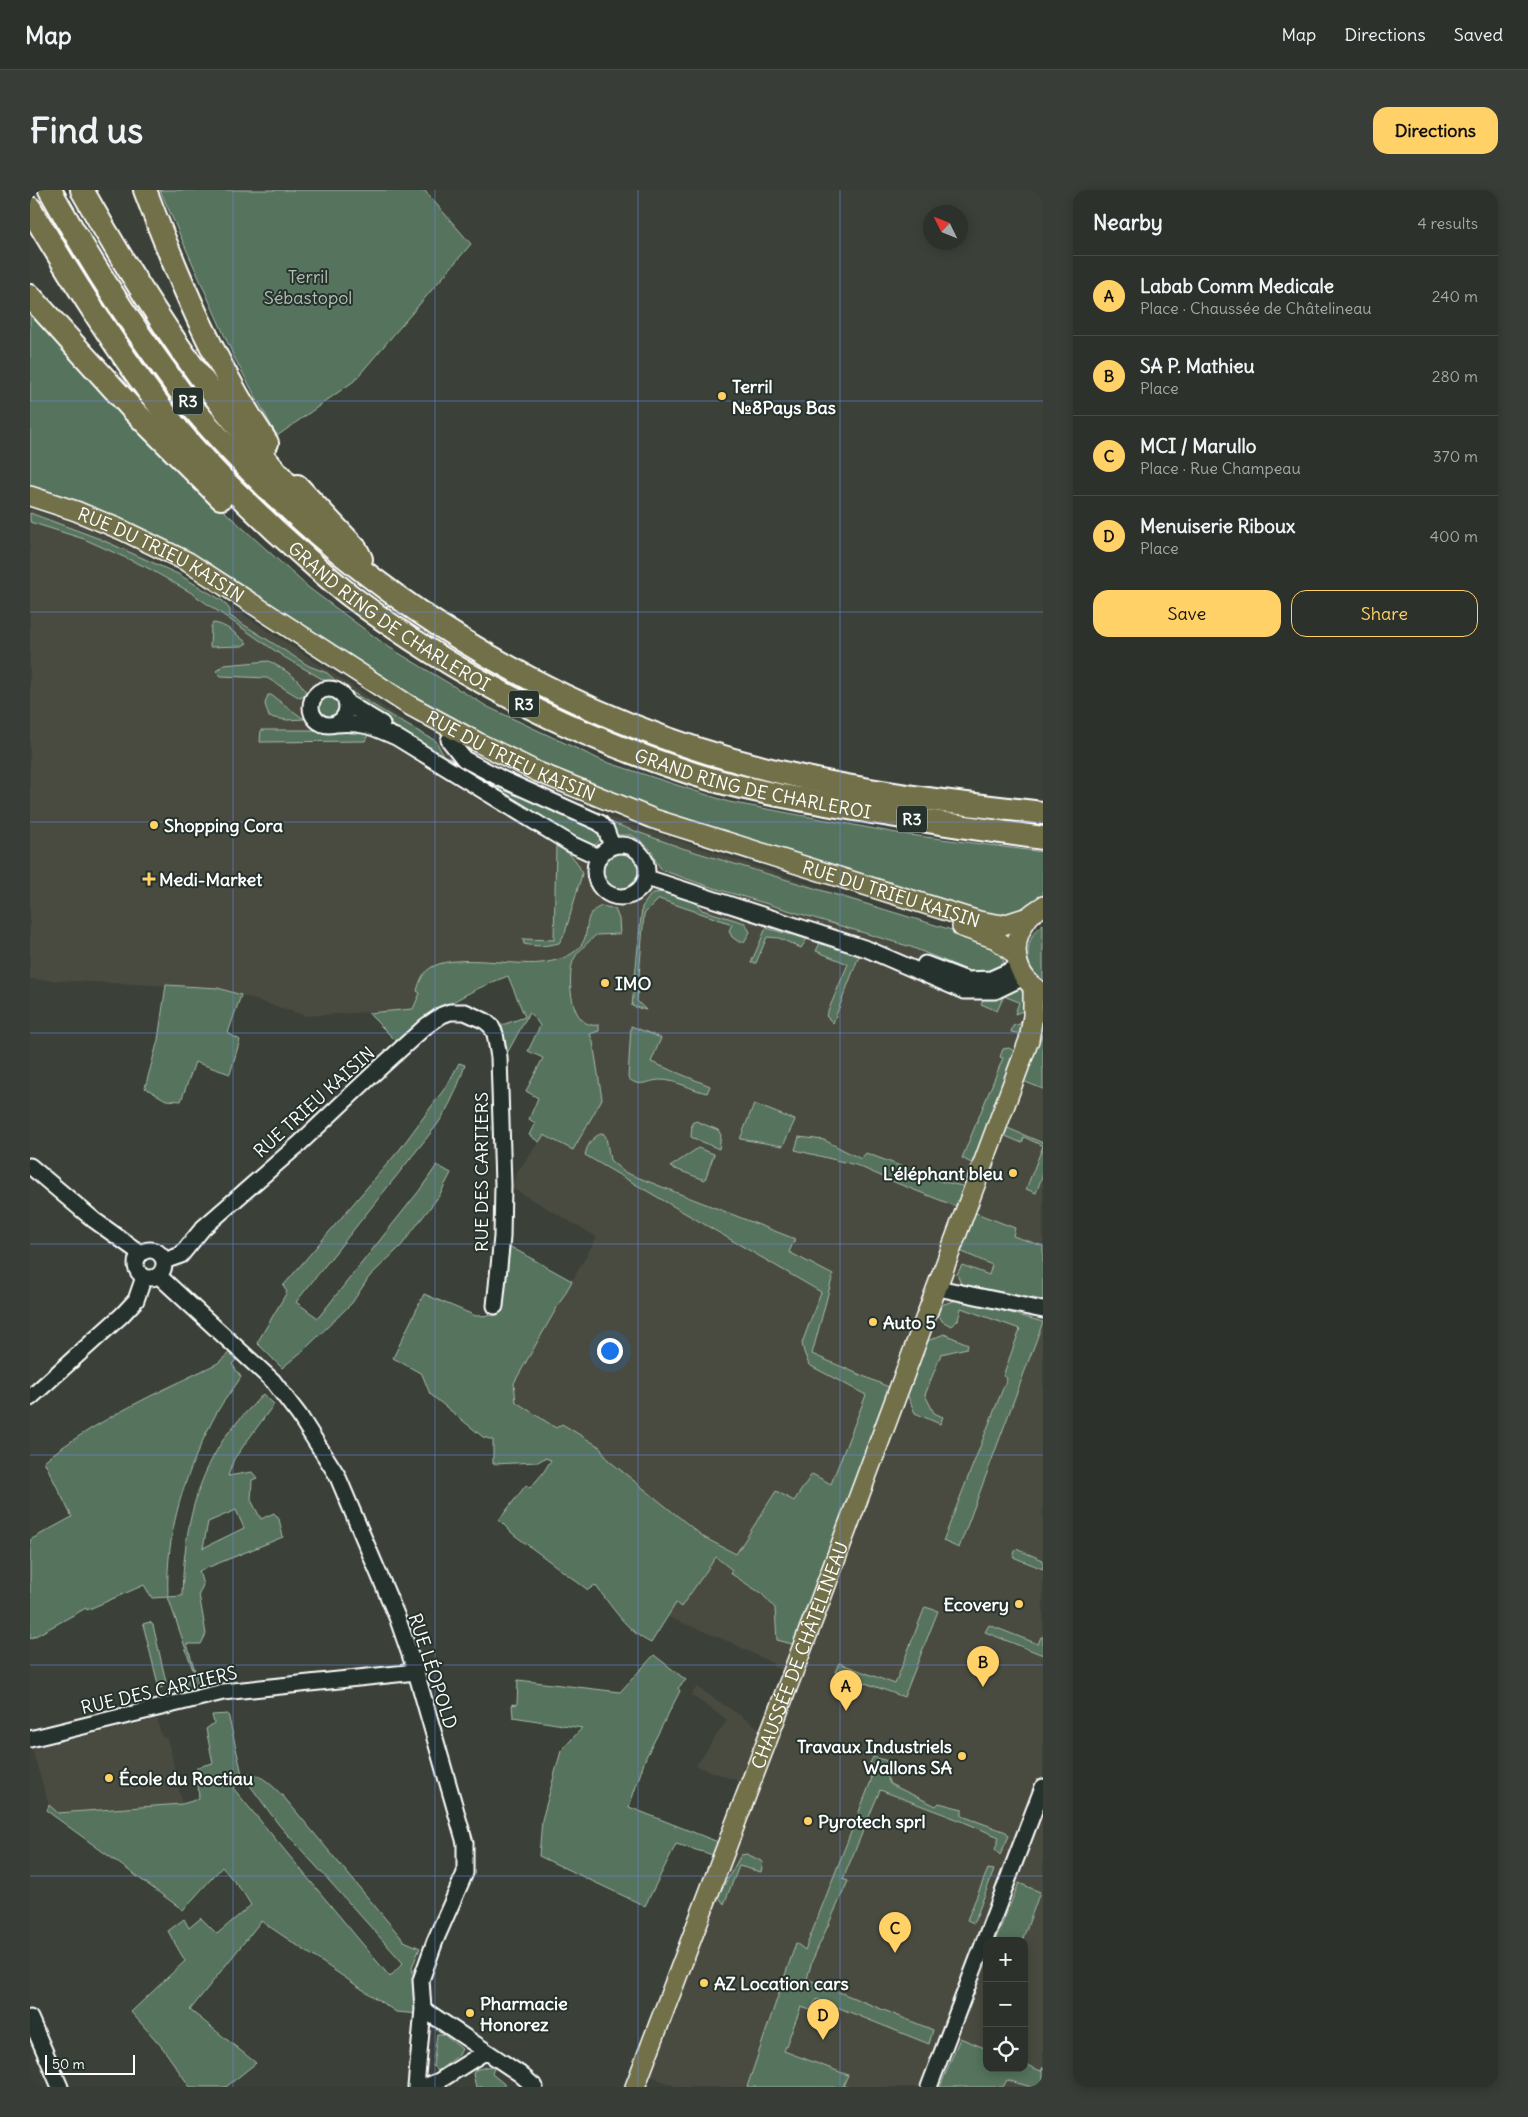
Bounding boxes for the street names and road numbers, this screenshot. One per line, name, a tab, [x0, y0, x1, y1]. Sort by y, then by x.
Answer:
road number: R3	[173, 388, 203, 415]
street label: RUE DU TRIEU KAISIN	[75, 502, 249, 607]
street label: GRAND RING DE CHARLEROI	[284, 536, 494, 696]
road number: R3	[509, 690, 539, 718]
street label: RUE DU TRIEU KAISIN	[423, 705, 599, 806]
street label: GRAND RING DE CHARLEROI	[632, 743, 873, 823]
road number: R3	[897, 806, 927, 832]
street label: RUE DU TRIEU KAISIN	[800, 855, 983, 932]
street label: RUE TRIEU KAISIN	[249, 1041, 379, 1163]
street label: RUE DES CARTIERS	[470, 1092, 493, 1252]
street label: CHAUSSÉE DE CHÂTELINEAU	[746, 1538, 852, 1770]
street label: RUE LÉOPOLD	[404, 1610, 462, 1732]
street label: RUE DES CARTIERS	[79, 1661, 239, 1719]

